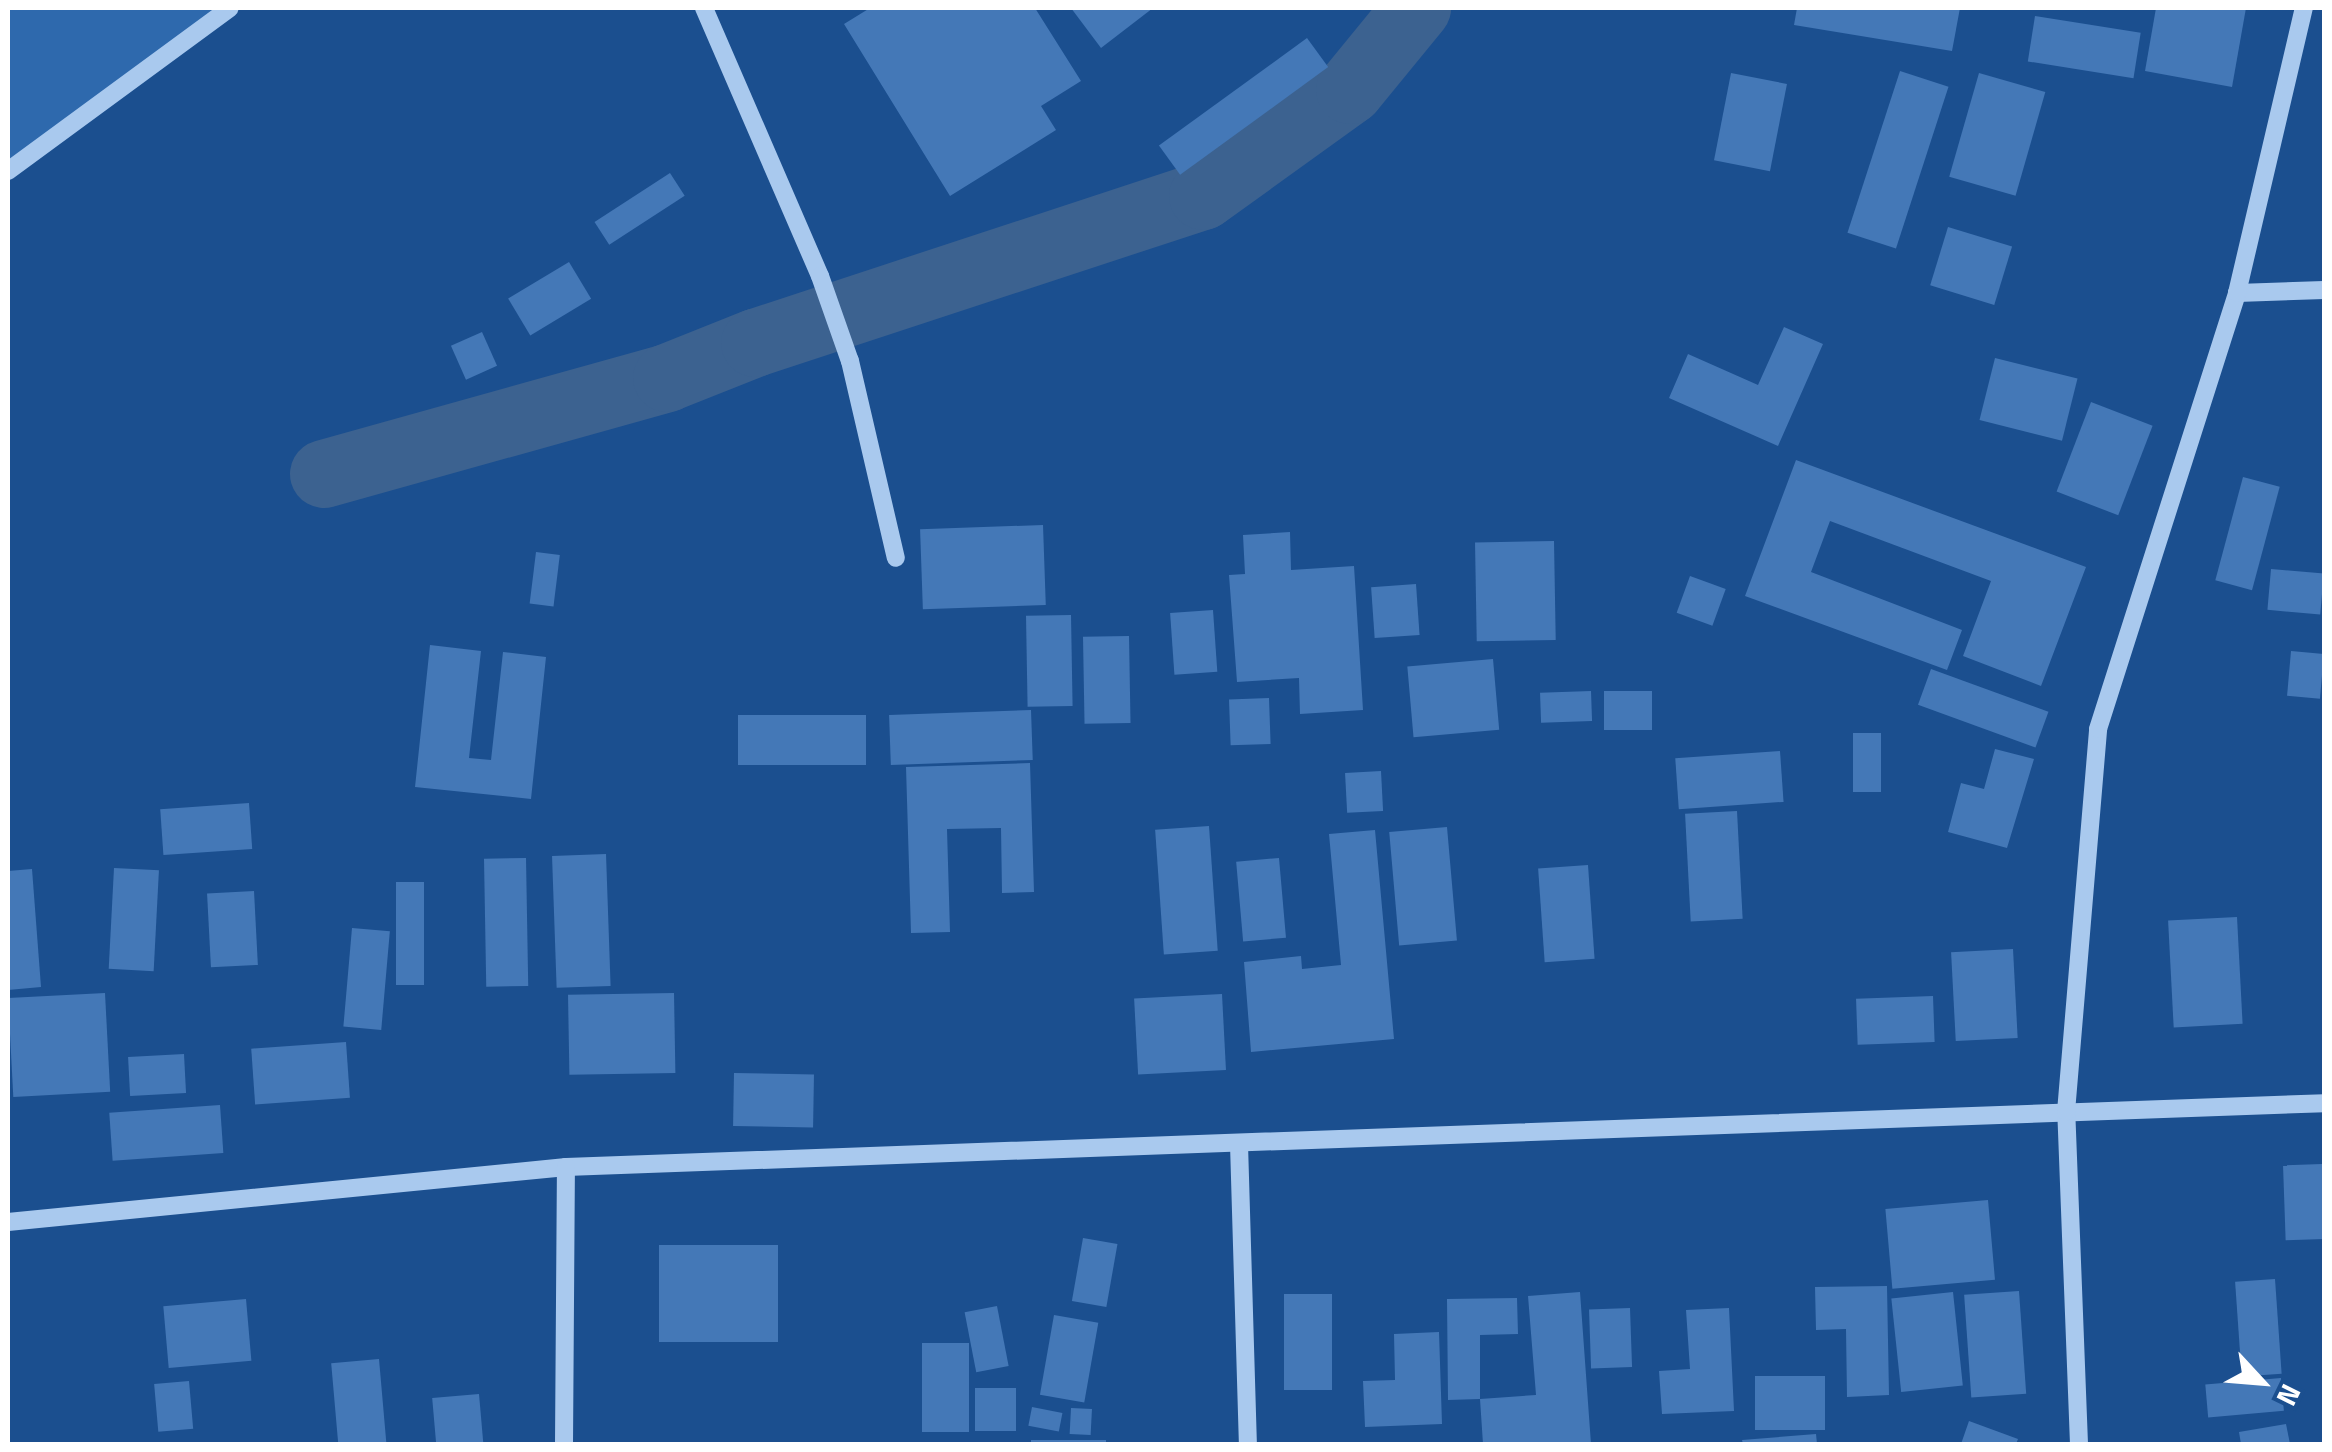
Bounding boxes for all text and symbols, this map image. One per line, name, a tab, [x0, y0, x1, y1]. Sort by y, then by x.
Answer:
north arrow	[2212, 1332, 2312, 1432]
text: N	[2266, 1377, 2313, 1414]

